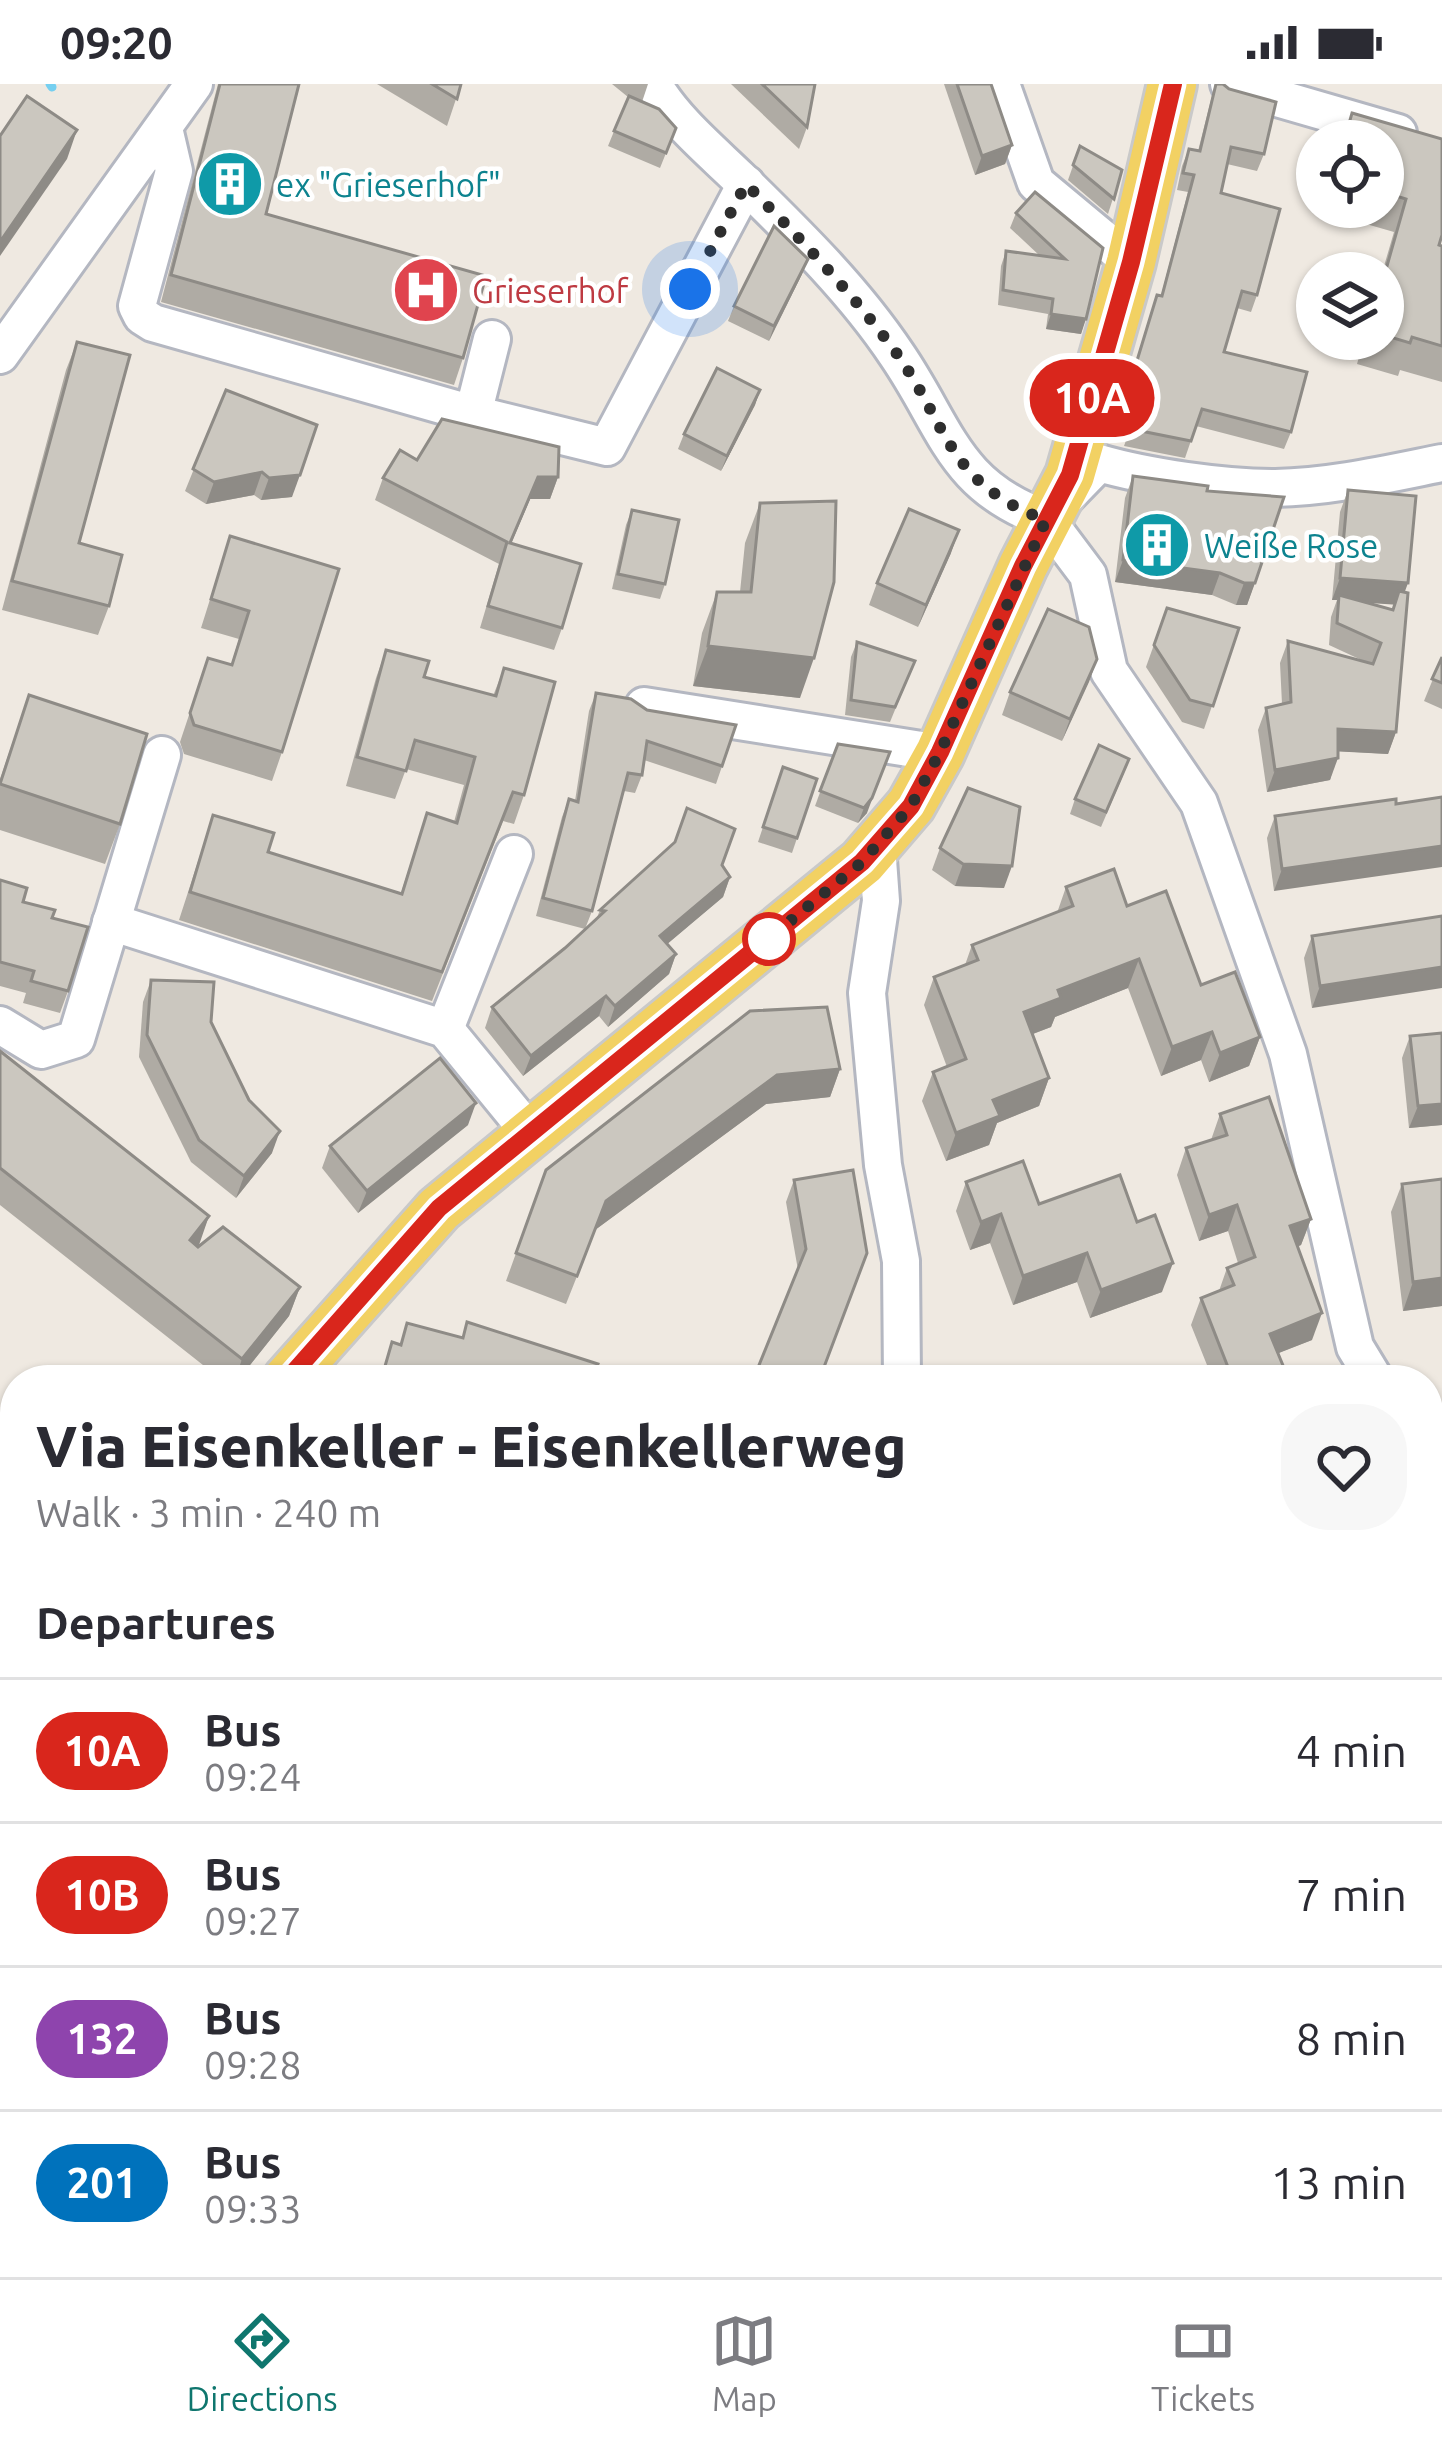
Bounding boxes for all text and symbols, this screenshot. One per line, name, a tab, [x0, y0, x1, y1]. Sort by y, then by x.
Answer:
text: 09:20	[60, 17, 173, 68]
map controls	[1296, 120, 1404, 360]
button: locate	[1296, 120, 1404, 228]
building icon: ex "Grieserhof"	[195, 149, 265, 219]
place label: ex "Grieserhof"	[276, 166, 501, 203]
button: layers	[1296, 252, 1404, 360]
hospital icon: Grieserhof	[391, 255, 461, 325]
your location	[660, 259, 720, 319]
place label: Grieserhof	[472, 272, 629, 309]
line badge: 10A	[1023, 359, 1161, 437]
text: 10A	[1054, 374, 1130, 421]
building icon: Weiße Rose	[1122, 510, 1192, 580]
place label: Weiße Rose	[1204, 527, 1378, 564]
unlabelled marker	[744, 914, 794, 964]
button: heart	[1281, 1404, 1407, 1530]
text: Via Eisenkeller - Eisenkellerweg	[36, 1414, 907, 1478]
text: Walk · 3 min · 240 m	[36, 1491, 381, 1534]
text: Departures	[36, 1597, 276, 1648]
text: Bus	[204, 1704, 281, 1755]
text: 4 min	[1296, 1725, 1407, 1776]
text: 10A	[64, 1727, 140, 1774]
text: 09:24	[204, 1755, 302, 1798]
text: Bus	[204, 1848, 281, 1899]
text: 7 min	[1296, 1869, 1407, 1920]
text: 10B	[64, 1871, 140, 1918]
text: 09:27	[204, 1899, 302, 1942]
text: Bus	[204, 1992, 281, 2043]
text: 8 min	[1296, 2013, 1407, 2064]
text: 132	[66, 2015, 138, 2062]
text: 09:28	[204, 2043, 302, 2086]
text: Bus	[204, 2136, 281, 2187]
text: 13 min	[1270, 2157, 1407, 2208]
text: 201	[66, 2159, 138, 2206]
text: 09:33	[204, 2187, 302, 2230]
tab: Directions	[187, 2308, 338, 2417]
tab: Map	[711, 2308, 777, 2417]
tab: Tickets	[1151, 2308, 1255, 2417]

